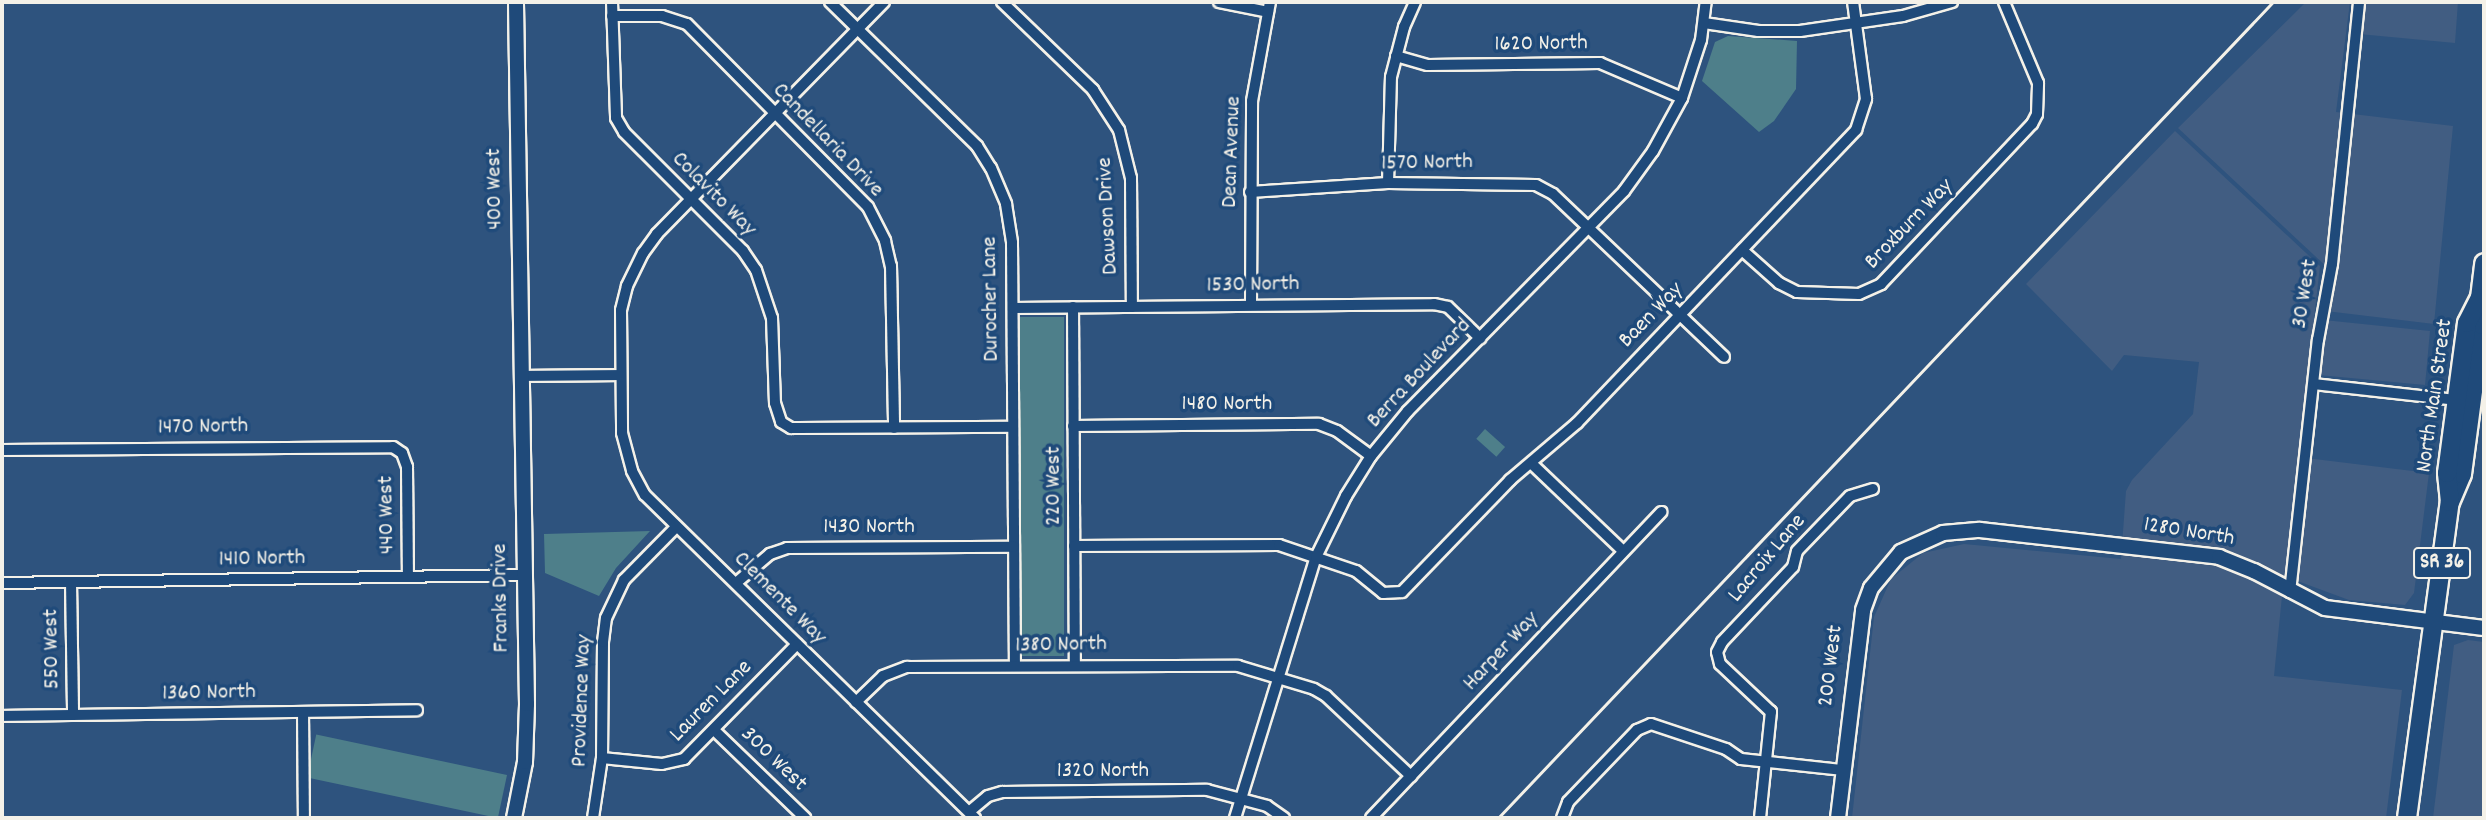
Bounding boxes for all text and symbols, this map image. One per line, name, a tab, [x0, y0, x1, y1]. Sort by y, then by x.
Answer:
street label: 1620 North	[1494, 30, 1588, 60]
street label: Candellaria Drive	[765, 78, 889, 204]
street label: Dean Avenue	[1217, 96, 1249, 208]
street label: Colavito Way	[665, 147, 761, 243]
street label: 400 West	[481, 148, 511, 230]
street label: 1570 North	[1381, 149, 1473, 179]
street label: Dawson Drive	[1092, 157, 1126, 275]
street label: Broxburn Way	[1860, 174, 1960, 276]
street label: Durocher Lane	[977, 236, 1007, 362]
street label: 30 West	[2287, 258, 2325, 330]
street label: 1530 North	[1206, 271, 1300, 301]
street label: Baen Way	[1614, 277, 1690, 355]
street label: Berra Boulevard	[1362, 313, 1478, 435]
street label: North Main Street	[2412, 317, 2460, 475]
street label: 1480 North	[1182, 391, 1272, 419]
street label: 1470 North	[158, 413, 248, 443]
street label: 220 West	[1041, 446, 1069, 526]
street label: 440 West	[374, 476, 402, 554]
street label: Lacroix Lane	[1723, 509, 1813, 609]
street label: 1280 North	[2142, 512, 2236, 554]
street label: 1430 North	[823, 514, 915, 542]
street label: Franks Drive	[487, 543, 517, 653]
street label: 1410 North	[218, 545, 306, 575]
road number: SR 36	[2412, 546, 2472, 580]
street label: Clemente Way	[727, 547, 831, 651]
street label: Harper Way	[1458, 606, 1546, 698]
street label: 550 West	[38, 608, 68, 690]
street label: 200 West	[1813, 624, 1851, 708]
street label: 1380 North	[1015, 631, 1107, 661]
street label: Providence Way	[567, 634, 599, 768]
street label: Lauren Lane	[665, 655, 759, 749]
street label: 1360 North	[162, 679, 256, 709]
street label: 300 West	[734, 722, 812, 798]
street label: 1320 North	[1057, 758, 1149, 786]

